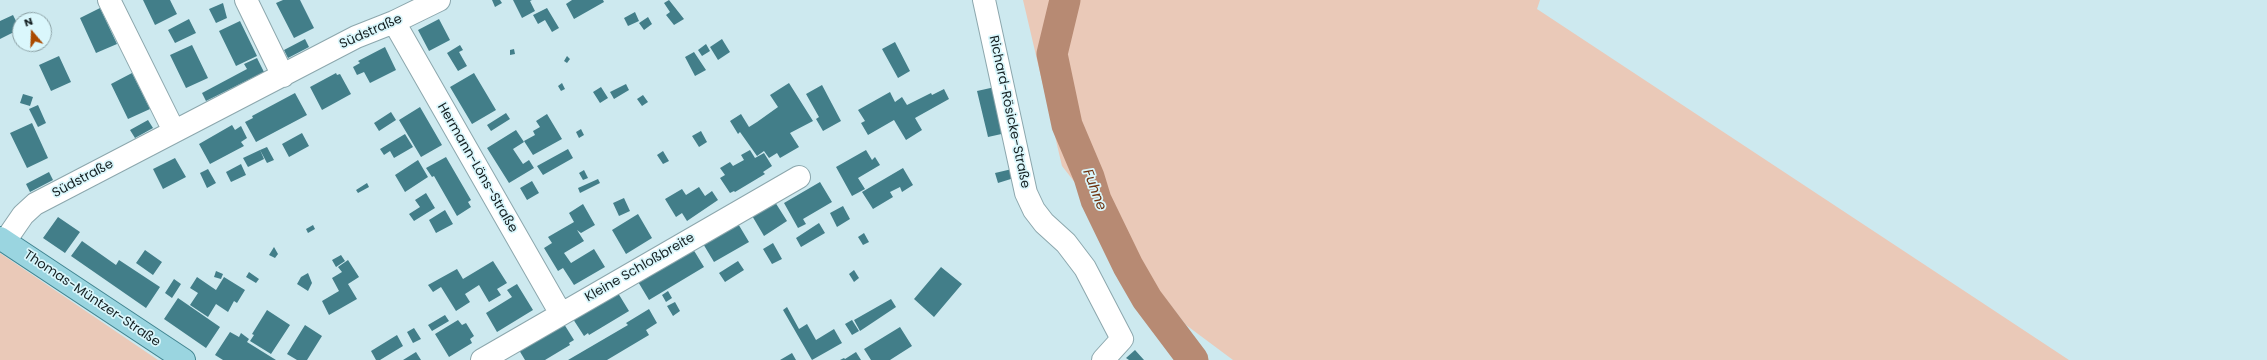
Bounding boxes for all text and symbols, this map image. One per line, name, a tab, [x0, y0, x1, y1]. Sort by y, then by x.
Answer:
street label: Südstraße	[337, 11, 405, 53]
north arrow	[12, 12, 52, 52]
text: N	[22, 13, 35, 31]
street label: Richard-Rösicke-Straße	[985, 34, 1033, 190]
street label: Hermann-Löns-Straße	[433, 100, 521, 236]
street label: Südstraße	[50, 156, 116, 202]
water label: Fuhne	[1079, 167, 1109, 213]
street label: Kleine Schloßbreite	[582, 230, 698, 306]
street label: Thomas-Müntzer-Straße	[21, 247, 163, 351]

